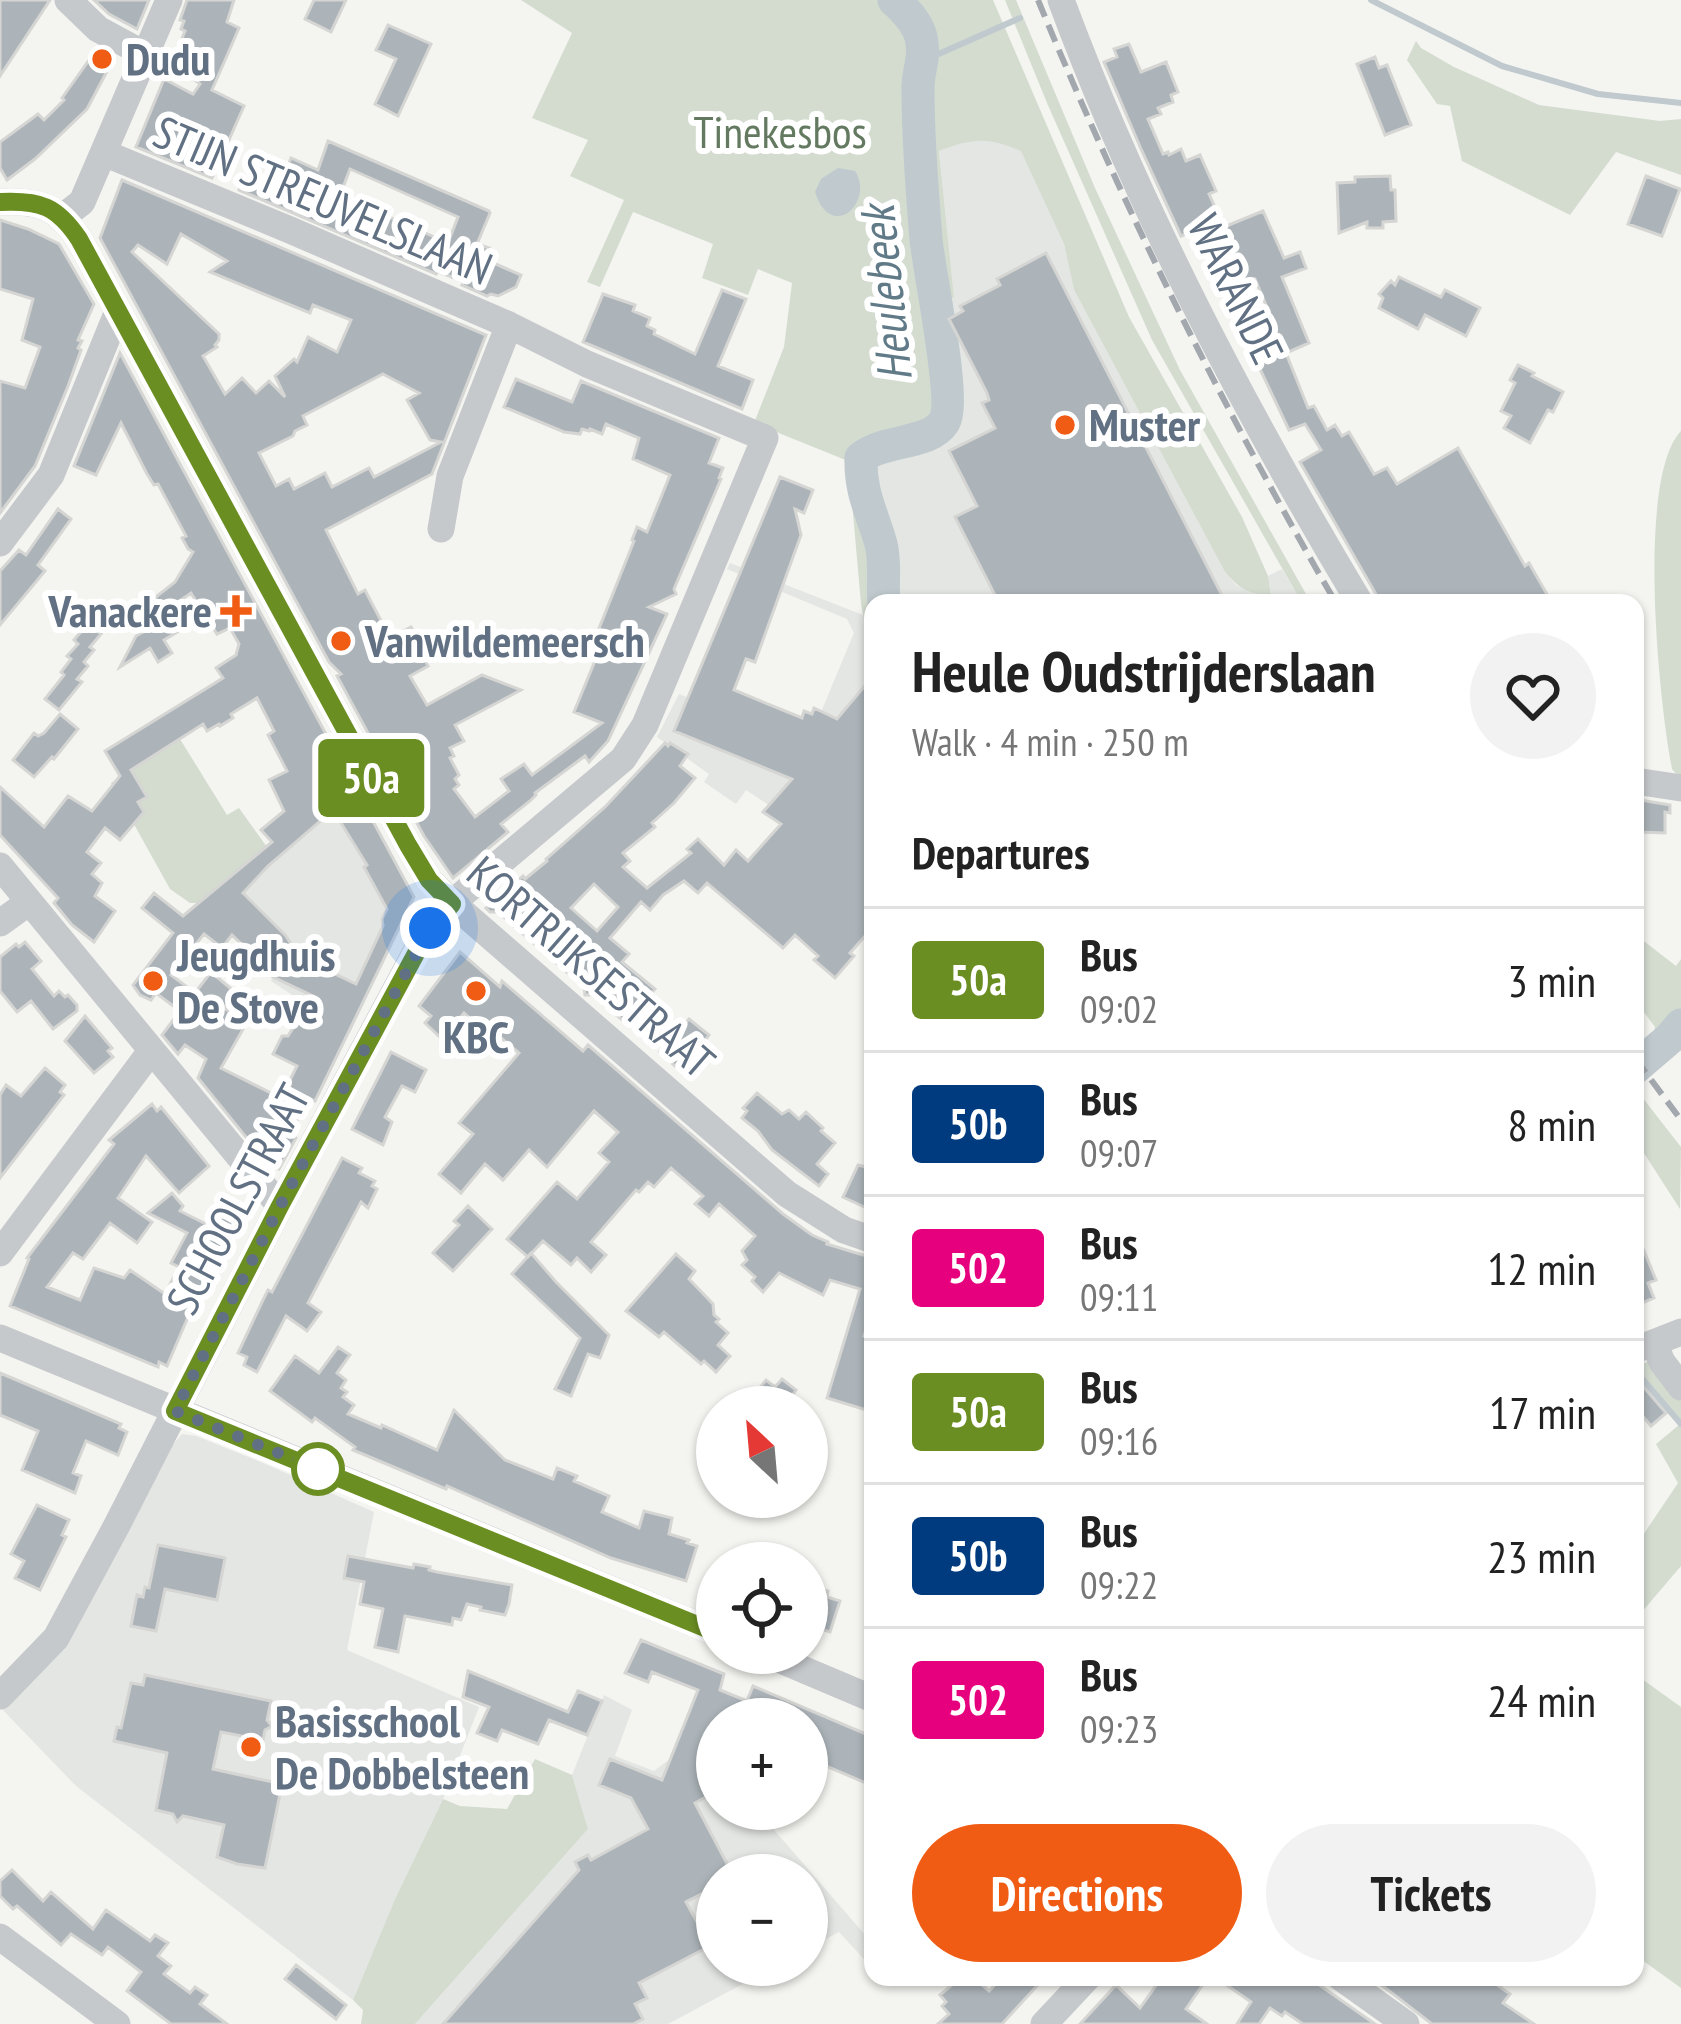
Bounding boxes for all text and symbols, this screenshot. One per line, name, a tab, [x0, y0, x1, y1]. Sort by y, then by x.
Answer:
place label: Dudu	[126, 29, 210, 87]
marker: Dudu	[89, 46, 115, 72]
street label: STIJN STREUVELSLAAN	[145, 102, 501, 296]
park label: Tinekesbos	[693, 102, 867, 160]
water label: Heulebeek	[844, 198, 925, 385]
street label: WARANDE	[1176, 204, 1298, 373]
place label: Muster	[1089, 395, 1201, 453]
marker: Muster	[1052, 412, 1078, 438]
place label: Vanackere	[48, 581, 212, 639]
marker: Vanackere	[223, 598, 249, 624]
place label: Vanwildemeersch	[364, 611, 645, 669]
marker: Vanwildemeersch	[328, 628, 354, 654]
button: heart	[1470, 633, 1596, 759]
text: Heule Oudstrijderslaan	[912, 634, 1376, 708]
text: Walk · 4 min · 250 m	[912, 716, 1189, 767]
line badge: 50a	[302, 739, 440, 817]
text: 50a	[342, 750, 400, 805]
text: Departures	[912, 823, 1090, 881]
street label: KORTRIJKSESTRAAT	[456, 843, 727, 1090]
your location	[400, 898, 460, 958]
place label: Jeugdhuis De Stove	[176, 925, 335, 1035]
text: Bus	[1080, 925, 1138, 983]
text: 3 min	[1507, 951, 1596, 1009]
text: 50a	[949, 952, 1007, 1007]
marker: Jeugdhuis De Stove	[140, 968, 166, 994]
marker: KBC	[463, 978, 489, 1004]
text: 09:02	[1080, 983, 1158, 1034]
place label: KBC	[443, 1007, 509, 1065]
text: Bus	[1080, 1069, 1138, 1127]
street label: SCHOOLSTRAAT	[152, 1074, 322, 1324]
text: 8 min	[1507, 1095, 1596, 1153]
text: 50b	[949, 1096, 1007, 1151]
text: 09:07	[1080, 1127, 1158, 1178]
text: Bus	[1080, 1213, 1138, 1271]
text: 12 min	[1487, 1239, 1596, 1297]
text: 502	[948, 1240, 1008, 1295]
text: 09:11	[1080, 1271, 1158, 1322]
text: Bus	[1080, 1357, 1138, 1415]
text: 17 min	[1489, 1383, 1596, 1441]
text: 50a	[949, 1384, 1007, 1439]
north arrow	[696, 1386, 828, 1518]
map controls	[696, 1386, 828, 1986]
text: 09:16	[1080, 1415, 1158, 1466]
unlabelled marker	[293, 1444, 343, 1494]
text: Bus	[1080, 1501, 1138, 1559]
text: 23 min	[1487, 1527, 1596, 1585]
text: 50b	[949, 1528, 1007, 1583]
button: locate	[696, 1542, 828, 1674]
text: 09:22	[1080, 1559, 1158, 1610]
text: Bus	[1080, 1645, 1138, 1703]
text: 24 min	[1487, 1671, 1596, 1729]
text: 502	[948, 1672, 1008, 1727]
place label: Basisschool De Dobbelsteen	[275, 1691, 529, 1801]
button: +	[696, 1698, 828, 1830]
text: 09:23	[1080, 1703, 1158, 1754]
marker: Basisschool De Dobbelsteen	[238, 1734, 264, 1760]
button: Directions	[912, 1824, 1242, 1962]
button: Tickets	[1266, 1824, 1596, 1962]
button: −	[696, 1854, 828, 1986]

